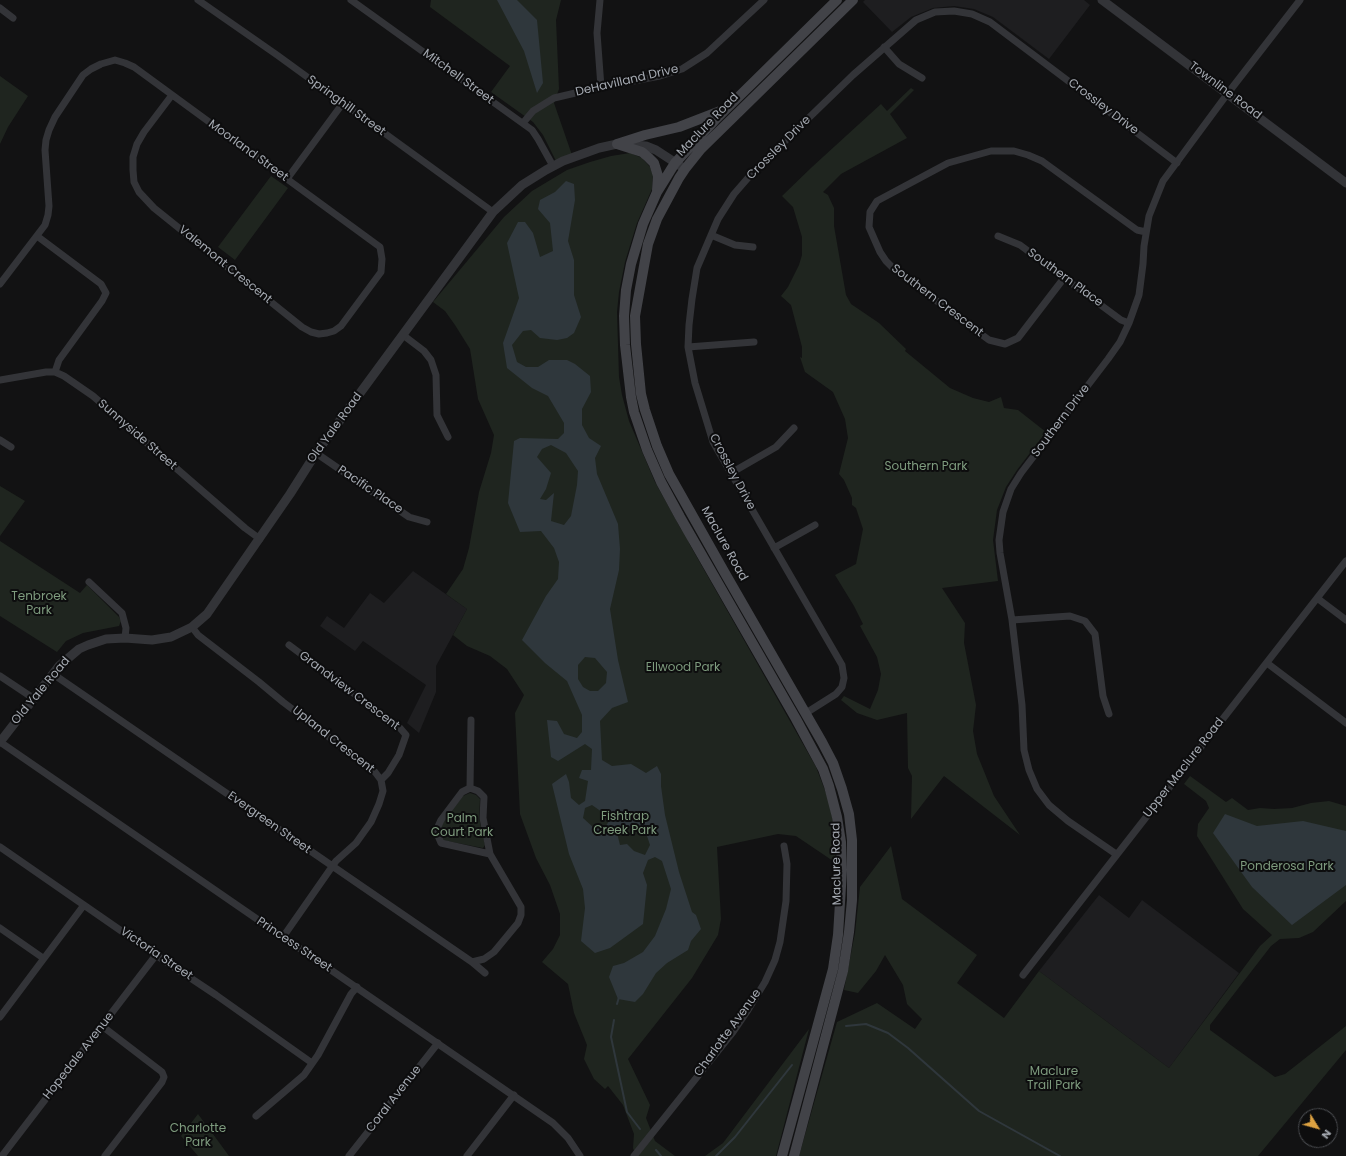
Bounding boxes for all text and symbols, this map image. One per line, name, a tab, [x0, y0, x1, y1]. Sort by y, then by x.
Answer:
street label: Mitchell Street	[420, 46, 496, 108]
street label: Townline Road	[1186, 59, 1264, 123]
street label: DeHavilland Drive	[574, 62, 680, 100]
street label: Springhill Street	[304, 73, 388, 139]
street label: Crossley Drive	[1065, 76, 1141, 138]
street label: Maclure Road	[674, 90, 742, 160]
street label: Crossley Drive	[744, 113, 814, 183]
street label: Moorland Street	[205, 117, 291, 185]
street label: Valemont Crescent	[175, 223, 275, 307]
street label: Southern Place	[1024, 246, 1106, 310]
street label: Southern Crescent	[888, 262, 986, 340]
street label: Southern Drive	[1029, 382, 1093, 460]
street label: Old Yale Road	[305, 390, 365, 466]
street label: Sunnyside Street	[95, 397, 179, 473]
street label: Crossley Drive	[706, 431, 758, 513]
park label: Southern Park	[885, 460, 967, 474]
street label: Pacific Place	[335, 463, 405, 517]
street label: Maclure Road	[698, 504, 750, 584]
park label: Tenbroek Park	[11, 590, 67, 618]
street label: Grandview Crescent	[296, 649, 402, 733]
street label: Old Yale Road	[9, 654, 73, 728]
park label: Ellwood Park	[646, 661, 720, 675]
street label: Upland Crescent	[289, 703, 377, 777]
street label: Upper Maclure Road	[1141, 715, 1227, 821]
street label: Evergreen Street	[225, 789, 313, 857]
park label: Fishtrap Creek Park	[593, 810, 657, 838]
park label: Palm Court Park	[431, 812, 493, 840]
street label: Maclure Road	[829, 823, 845, 905]
park label: Ponderosa Park	[1240, 860, 1334, 874]
street label: Princess Street	[254, 915, 334, 975]
street label: Victoria Street	[117, 924, 195, 984]
street label: Charlotte Avenue	[691, 986, 765, 1080]
street label: Hopedale Avenue	[41, 1010, 117, 1102]
street label: Coral Avenue	[363, 1063, 425, 1135]
park label: Maclure Trail Park	[1027, 1065, 1081, 1093]
north arrow	[1298, 1108, 1338, 1148]
park label: Charlotte Park	[170, 1122, 226, 1150]
text: N	[1318, 1126, 1336, 1143]

